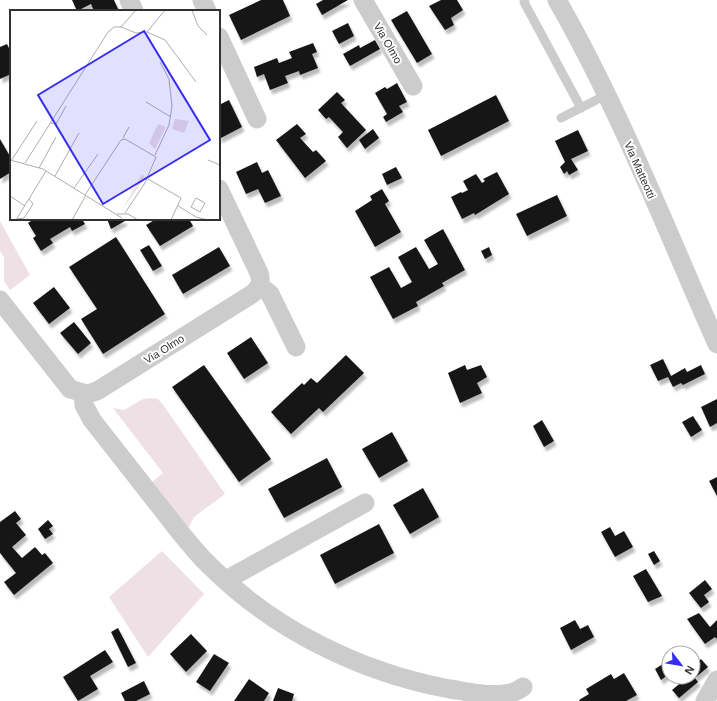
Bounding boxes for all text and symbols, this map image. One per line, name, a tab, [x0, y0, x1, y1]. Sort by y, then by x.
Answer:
inset map	[10, 10, 220, 220]
street label: Via Olmo	[372, 20, 404, 66]
street label: Via Matteotti	[622, 140, 658, 200]
street label: Via Olmo	[142, 332, 186, 366]
north arrow	[661, 645, 701, 685]
text: N	[682, 664, 697, 677]

